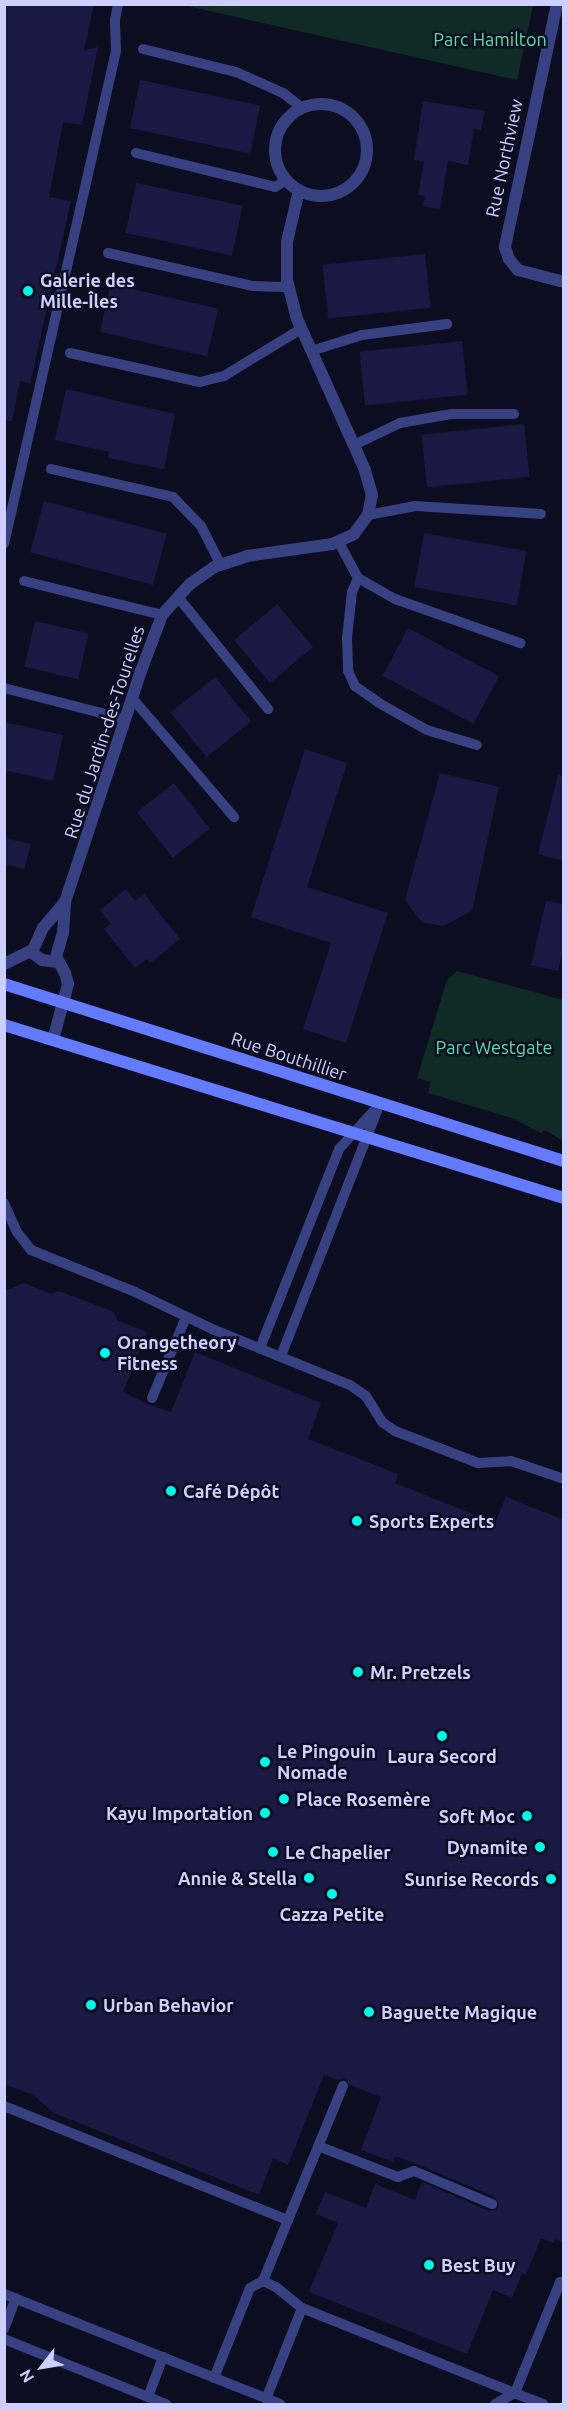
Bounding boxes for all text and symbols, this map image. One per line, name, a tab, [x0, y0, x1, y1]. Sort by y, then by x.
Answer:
park label: Parc Hamilton	[433, 28, 547, 50]
street label: Rue Northview	[481, 97, 527, 219]
place label: Galerie des Mille-Îles	[40, 270, 135, 312]
marker: Galerie des Mille-Îles	[21, 284, 35, 298]
street label: Rue du Jardin-des-Tourelles	[59, 623, 149, 841]
street label: Rue Bouthillier	[229, 1027, 349, 1085]
park label: Parc Westgate	[436, 1036, 552, 1058]
place label: Orangetheory Fitness	[117, 1332, 237, 1374]
marker: Orangetheory Fitness	[98, 1346, 112, 1360]
place label: Café Dépôt	[183, 1480, 279, 1502]
marker: Café Dépôt	[164, 1484, 178, 1498]
place label: Sports Experts	[369, 1510, 494, 1532]
marker: Sports Experts	[350, 1514, 364, 1528]
place label: Mr. Pretzels	[370, 1661, 471, 1683]
marker: Mr. Pretzels	[351, 1665, 365, 1679]
marker: Laura Secord	[435, 1729, 449, 1743]
place label: Le Pingouin Nomade	[277, 1741, 376, 1784]
place label: Laura Secord	[387, 1745, 497, 1767]
marker: Le Pingouin Nomade	[258, 1755, 272, 1769]
place label: Place Rosemère	[296, 1788, 431, 1810]
marker: Place Rosemère	[277, 1792, 291, 1806]
place label: Kayu Importation	[106, 1802, 253, 1824]
place label: Soft Moc	[439, 1805, 515, 1827]
marker: Kayu Importation	[258, 1806, 272, 1820]
marker: Soft Moc	[520, 1809, 534, 1823]
place label: Dynamite	[447, 1836, 528, 1858]
marker: Dynamite	[533, 1840, 547, 1854]
place label: Le Chapelier	[285, 1841, 391, 1863]
marker: Le Chapelier	[266, 1845, 280, 1859]
place label: Annie & Stella	[178, 1867, 297, 1889]
place label: Sunrise Records	[404, 1868, 539, 1890]
marker: Annie & Stella	[302, 1871, 316, 1885]
marker: Sunrise Records	[544, 1872, 558, 1886]
marker: Cazza Petite	[325, 1887, 339, 1901]
place label: Cazza Petite	[280, 1903, 384, 1925]
place label: Urban Behavior	[103, 1994, 234, 2016]
marker: Urban Behavior	[84, 1998, 98, 2012]
place label: Baguette Magique	[381, 2001, 537, 2023]
marker: Baguette Magique	[362, 2005, 376, 2019]
place label: Best Buy	[441, 2254, 516, 2276]
marker: Best Buy	[422, 2258, 436, 2272]
north arrow	[12, 2337, 72, 2397]
text: N	[16, 2367, 37, 2386]

